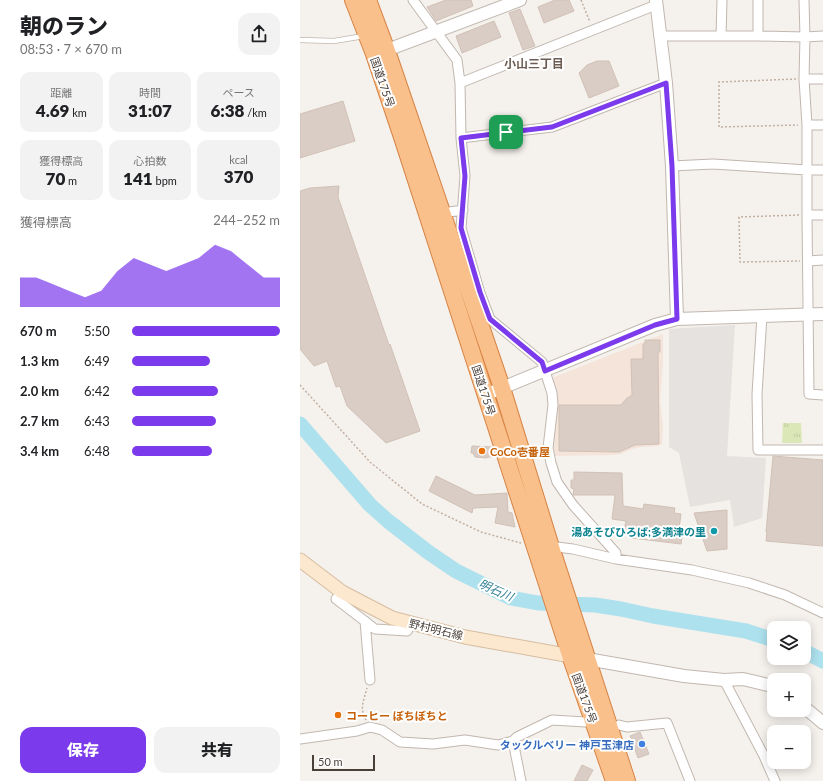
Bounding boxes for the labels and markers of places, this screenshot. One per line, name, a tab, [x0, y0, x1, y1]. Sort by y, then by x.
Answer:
pin	[489, 115, 523, 149]
place label: CoCo壱番屋	[490, 445, 550, 458]
marker: CoCo壱番屋	[477, 446, 487, 456]
place label: 湯あそびひろば;多満津の里	[571, 525, 706, 538]
marker: 湯あそびひろば;多満津の里	[709, 526, 719, 536]
place label: コーヒー ぼちぼちと	[346, 709, 448, 722]
marker: コーヒー ぼちぼちと	[333, 710, 343, 720]
place label: タックルベリー 神戸玉津店	[500, 738, 634, 751]
marker: タックルベリー 神戸玉津店	[637, 739, 647, 749]

